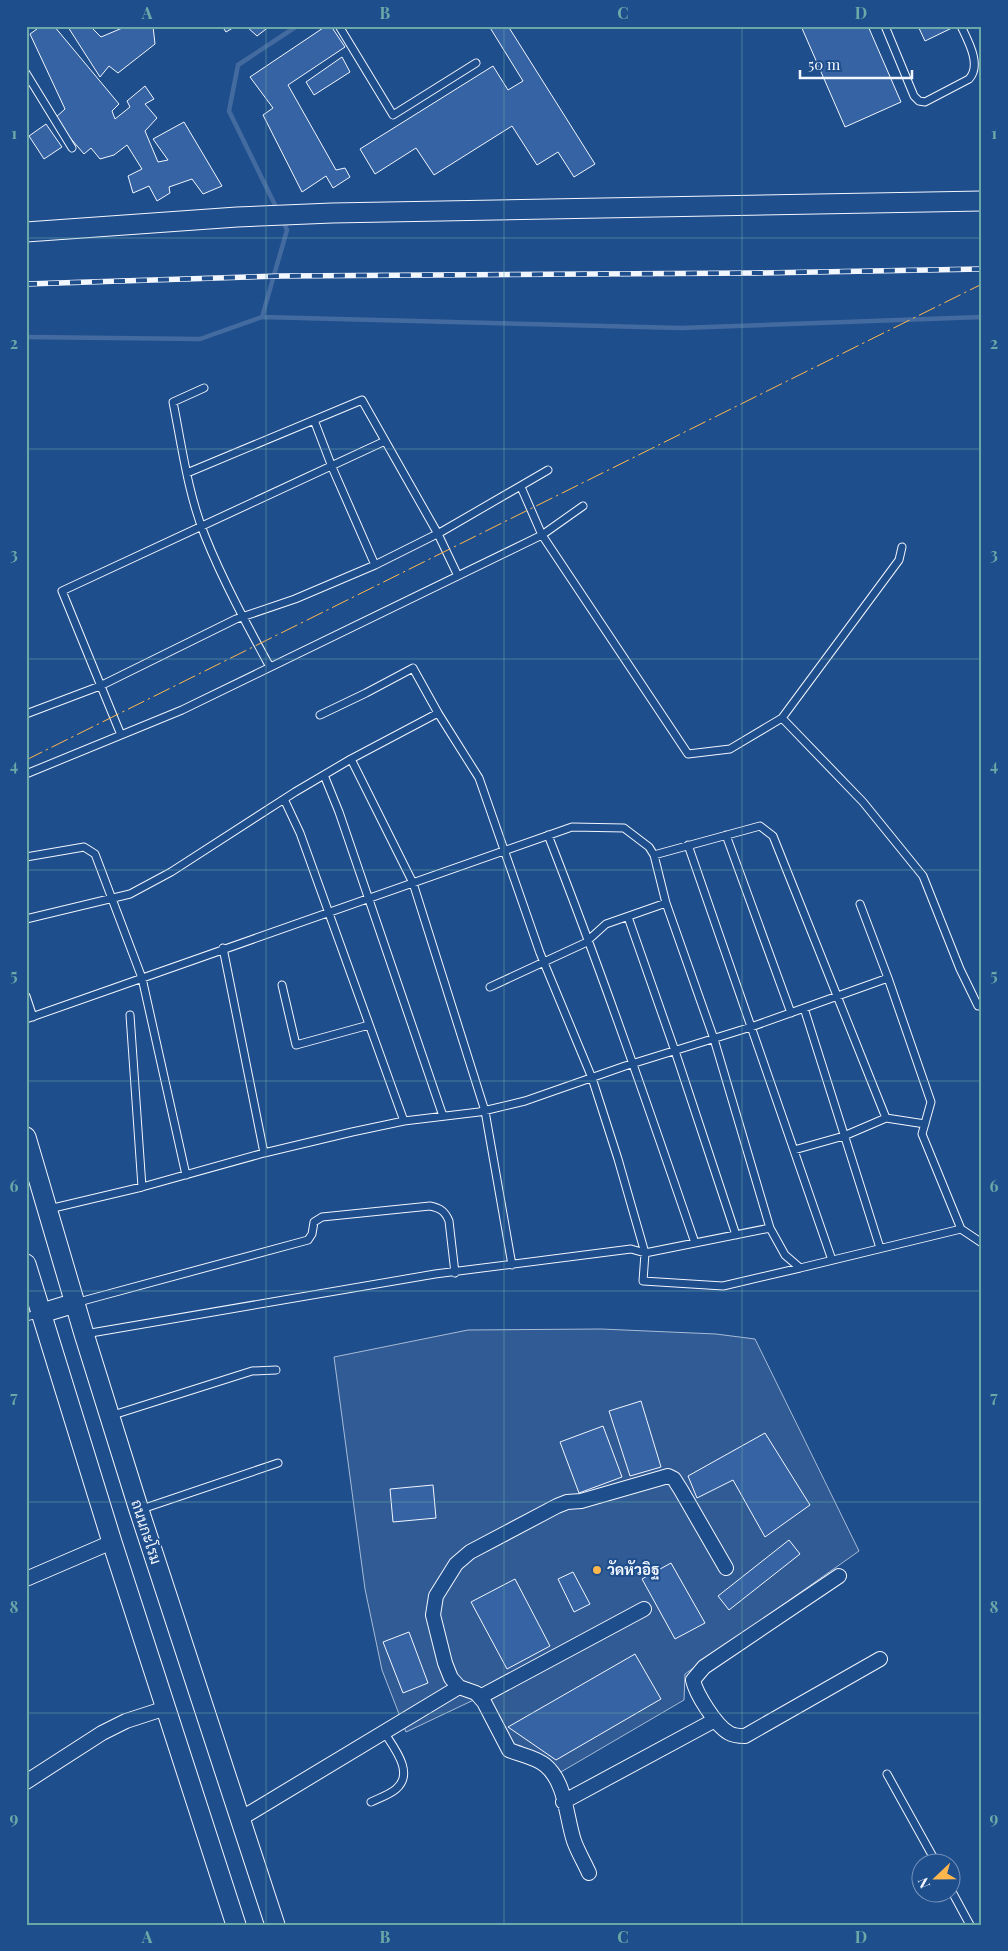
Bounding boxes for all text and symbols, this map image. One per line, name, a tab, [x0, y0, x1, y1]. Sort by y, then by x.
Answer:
text: A	[141, 2, 153, 23]
text: B	[380, 2, 391, 23]
text: C	[617, 2, 629, 23]
text: D	[855, 2, 867, 23]
scale bar	[800, 48, 913, 80]
text: 50 m	[808, 54, 841, 74]
text: 1	[11, 122, 17, 143]
text: 1	[991, 122, 997, 143]
text: 2	[10, 332, 18, 353]
text: 2	[990, 332, 998, 353]
text: 3	[10, 543, 18, 564]
text: 3	[990, 543, 998, 564]
text: 4	[10, 754, 18, 775]
text: 4	[990, 754, 998, 775]
text: 5	[10, 964, 18, 985]
text: 5	[990, 964, 998, 985]
text: 6	[10, 1175, 19, 1196]
text: 6	[990, 1175, 999, 1196]
text: 7	[10, 1386, 18, 1407]
text: 7	[990, 1386, 998, 1407]
street label: ถนนกะโรม	[127, 1497, 167, 1566]
place label: วัดหัวอิฐ	[607, 1559, 660, 1580]
marker: วัดหัวอิฐ	[591, 1564, 603, 1576]
text: 8	[10, 1596, 19, 1617]
text: 8	[990, 1596, 999, 1617]
text: 9	[10, 1807, 19, 1828]
text: 9	[990, 1807, 999, 1828]
north arrow	[910, 1854, 960, 1904]
text: N	[913, 1875, 934, 1891]
text: A	[141, 1926, 153, 1947]
text: B	[380, 1926, 391, 1947]
text: C	[617, 1926, 629, 1947]
text: D	[855, 1926, 867, 1947]

